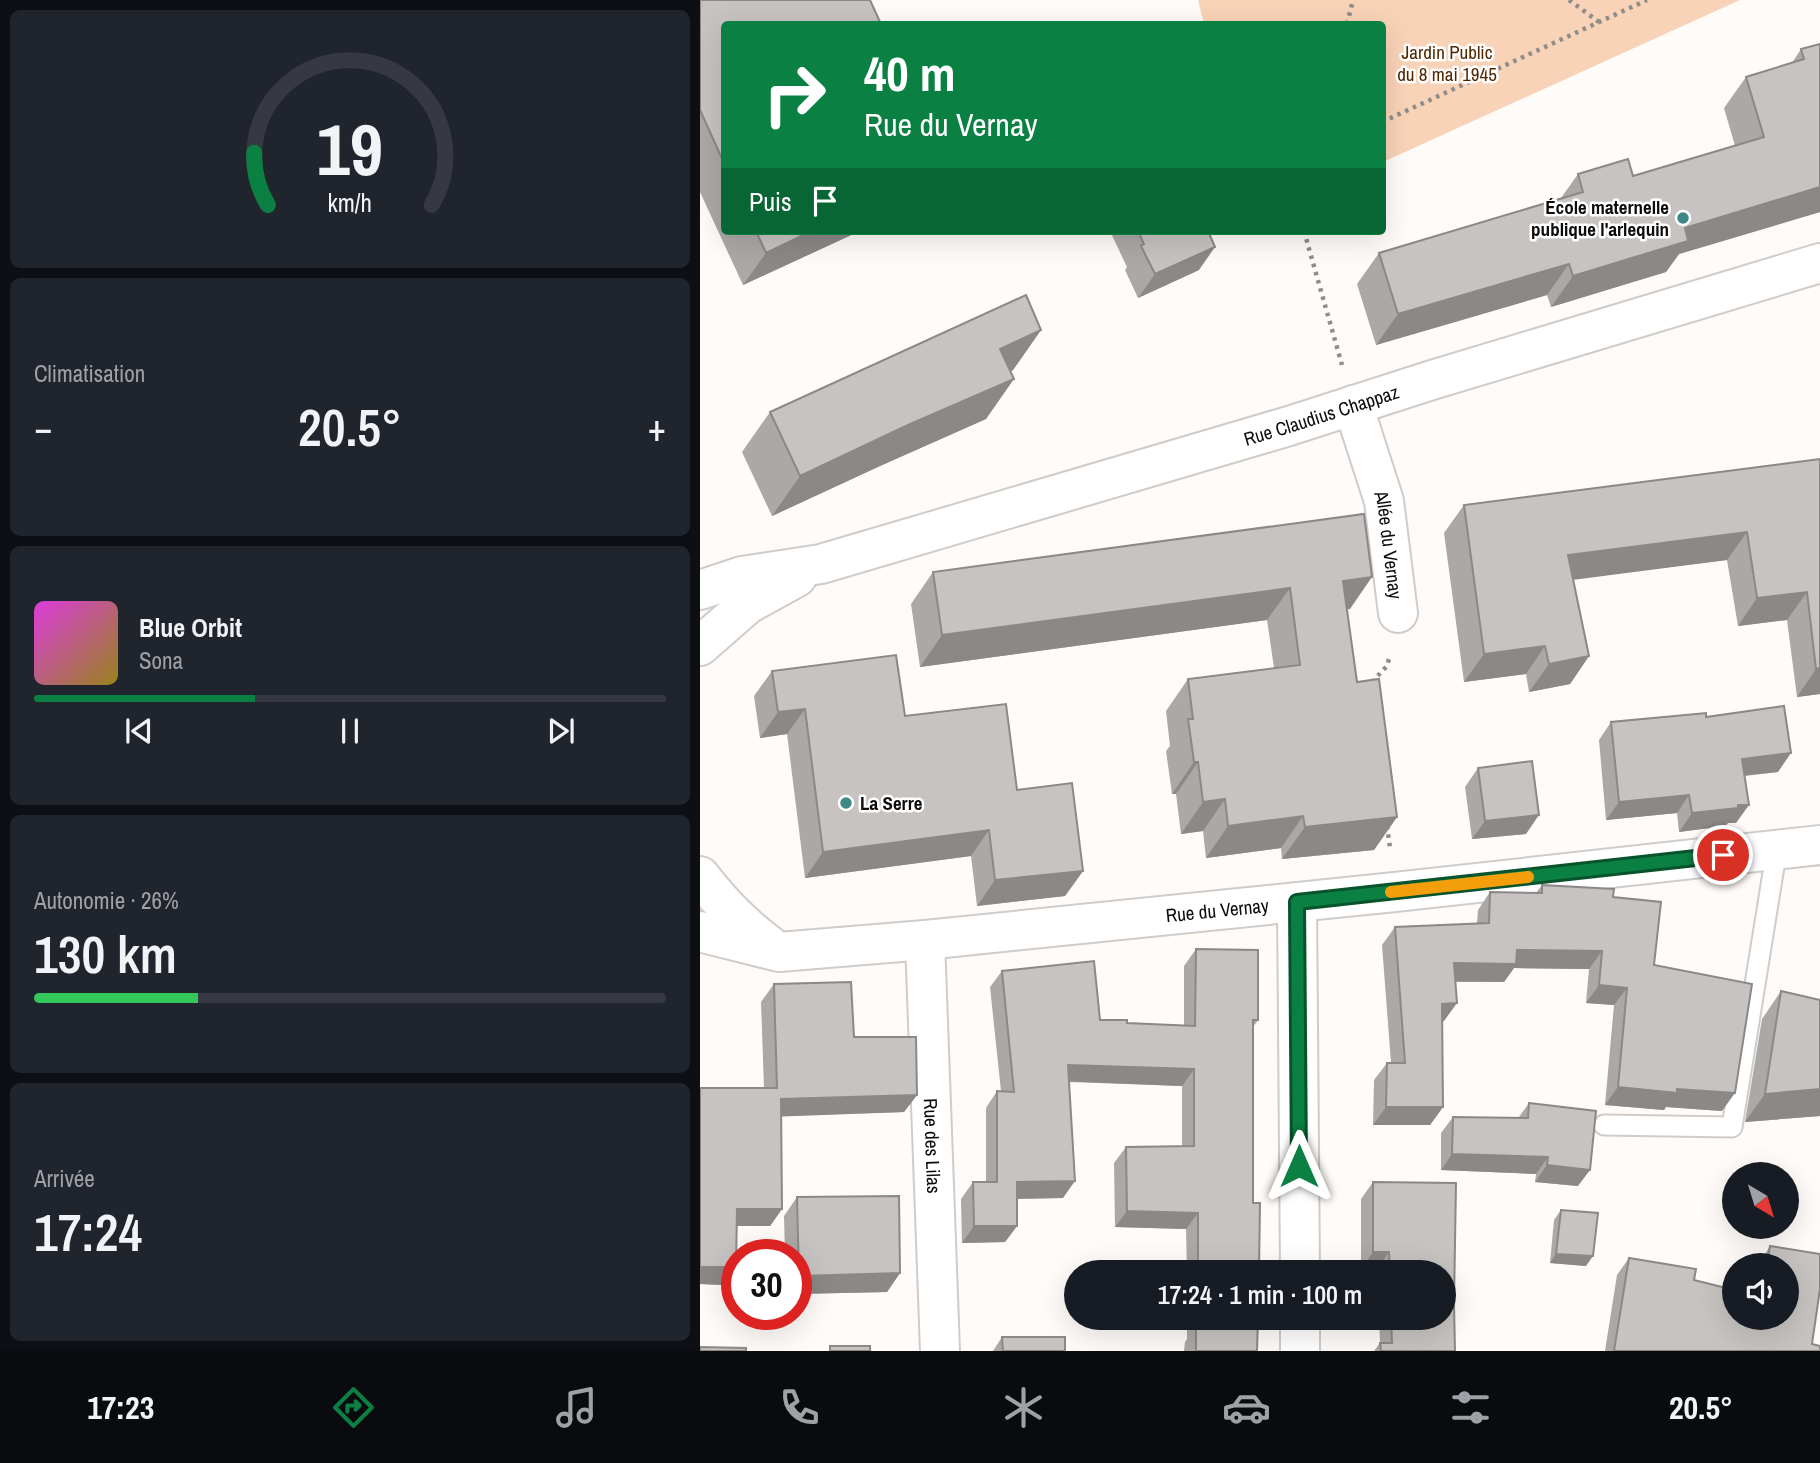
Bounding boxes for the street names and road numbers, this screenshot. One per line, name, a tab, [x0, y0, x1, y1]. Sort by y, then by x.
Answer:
street label: Rue Claudius Chappaz	[1241, 378, 1402, 452]
street label: Allée du Vernay	[1368, 486, 1409, 601]
street label: Rue du Vernay	[1165, 892, 1270, 928]
street label: Rue des Lilas	[918, 1098, 947, 1194]

